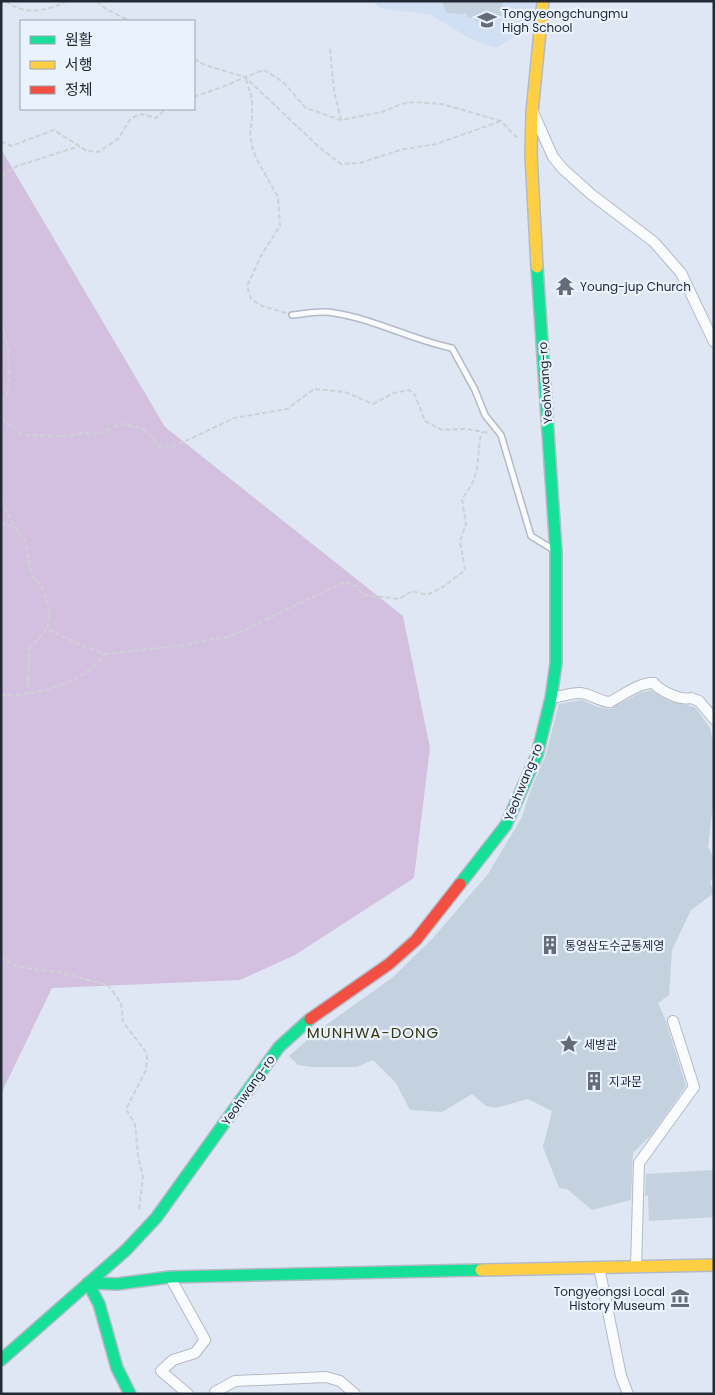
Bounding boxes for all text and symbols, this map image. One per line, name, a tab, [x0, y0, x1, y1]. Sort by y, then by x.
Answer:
place label: Tongyeongchungmu High School	[502, 5, 628, 36]
school or university icon: Tongyeongchungmu High School	[476, 9, 498, 31]
legend	[20, 20, 195, 110]
text: 원활	[65, 29, 93, 50]
text: 서행	[65, 54, 93, 75]
text: 정체	[65, 79, 93, 100]
temple icon: Young-jup Church	[554, 275, 576, 297]
place label: Young-jup Church	[580, 278, 691, 295]
street label: Yeohwang-ro	[534, 341, 556, 425]
street label: Yeohwang-ro	[500, 740, 546, 823]
building icon: 통영삼도수군통제영	[539, 934, 561, 956]
place label: 통영삼도수군통제영	[565, 937, 664, 954]
district label: MUNHWA-DONG	[307, 1022, 439, 1043]
place icon: 세병관	[558, 1033, 580, 1055]
place label: 세병관	[584, 1036, 617, 1053]
street label: Yeohwang-ro	[217, 1051, 279, 1129]
building icon: 지과문	[583, 1070, 605, 1092]
place label: 지과문	[609, 1073, 642, 1090]
place label: Tongyeongsi Local History Museum	[554, 1283, 665, 1314]
museum icon: Tongyeongsi Local History Museum	[669, 1287, 691, 1309]

